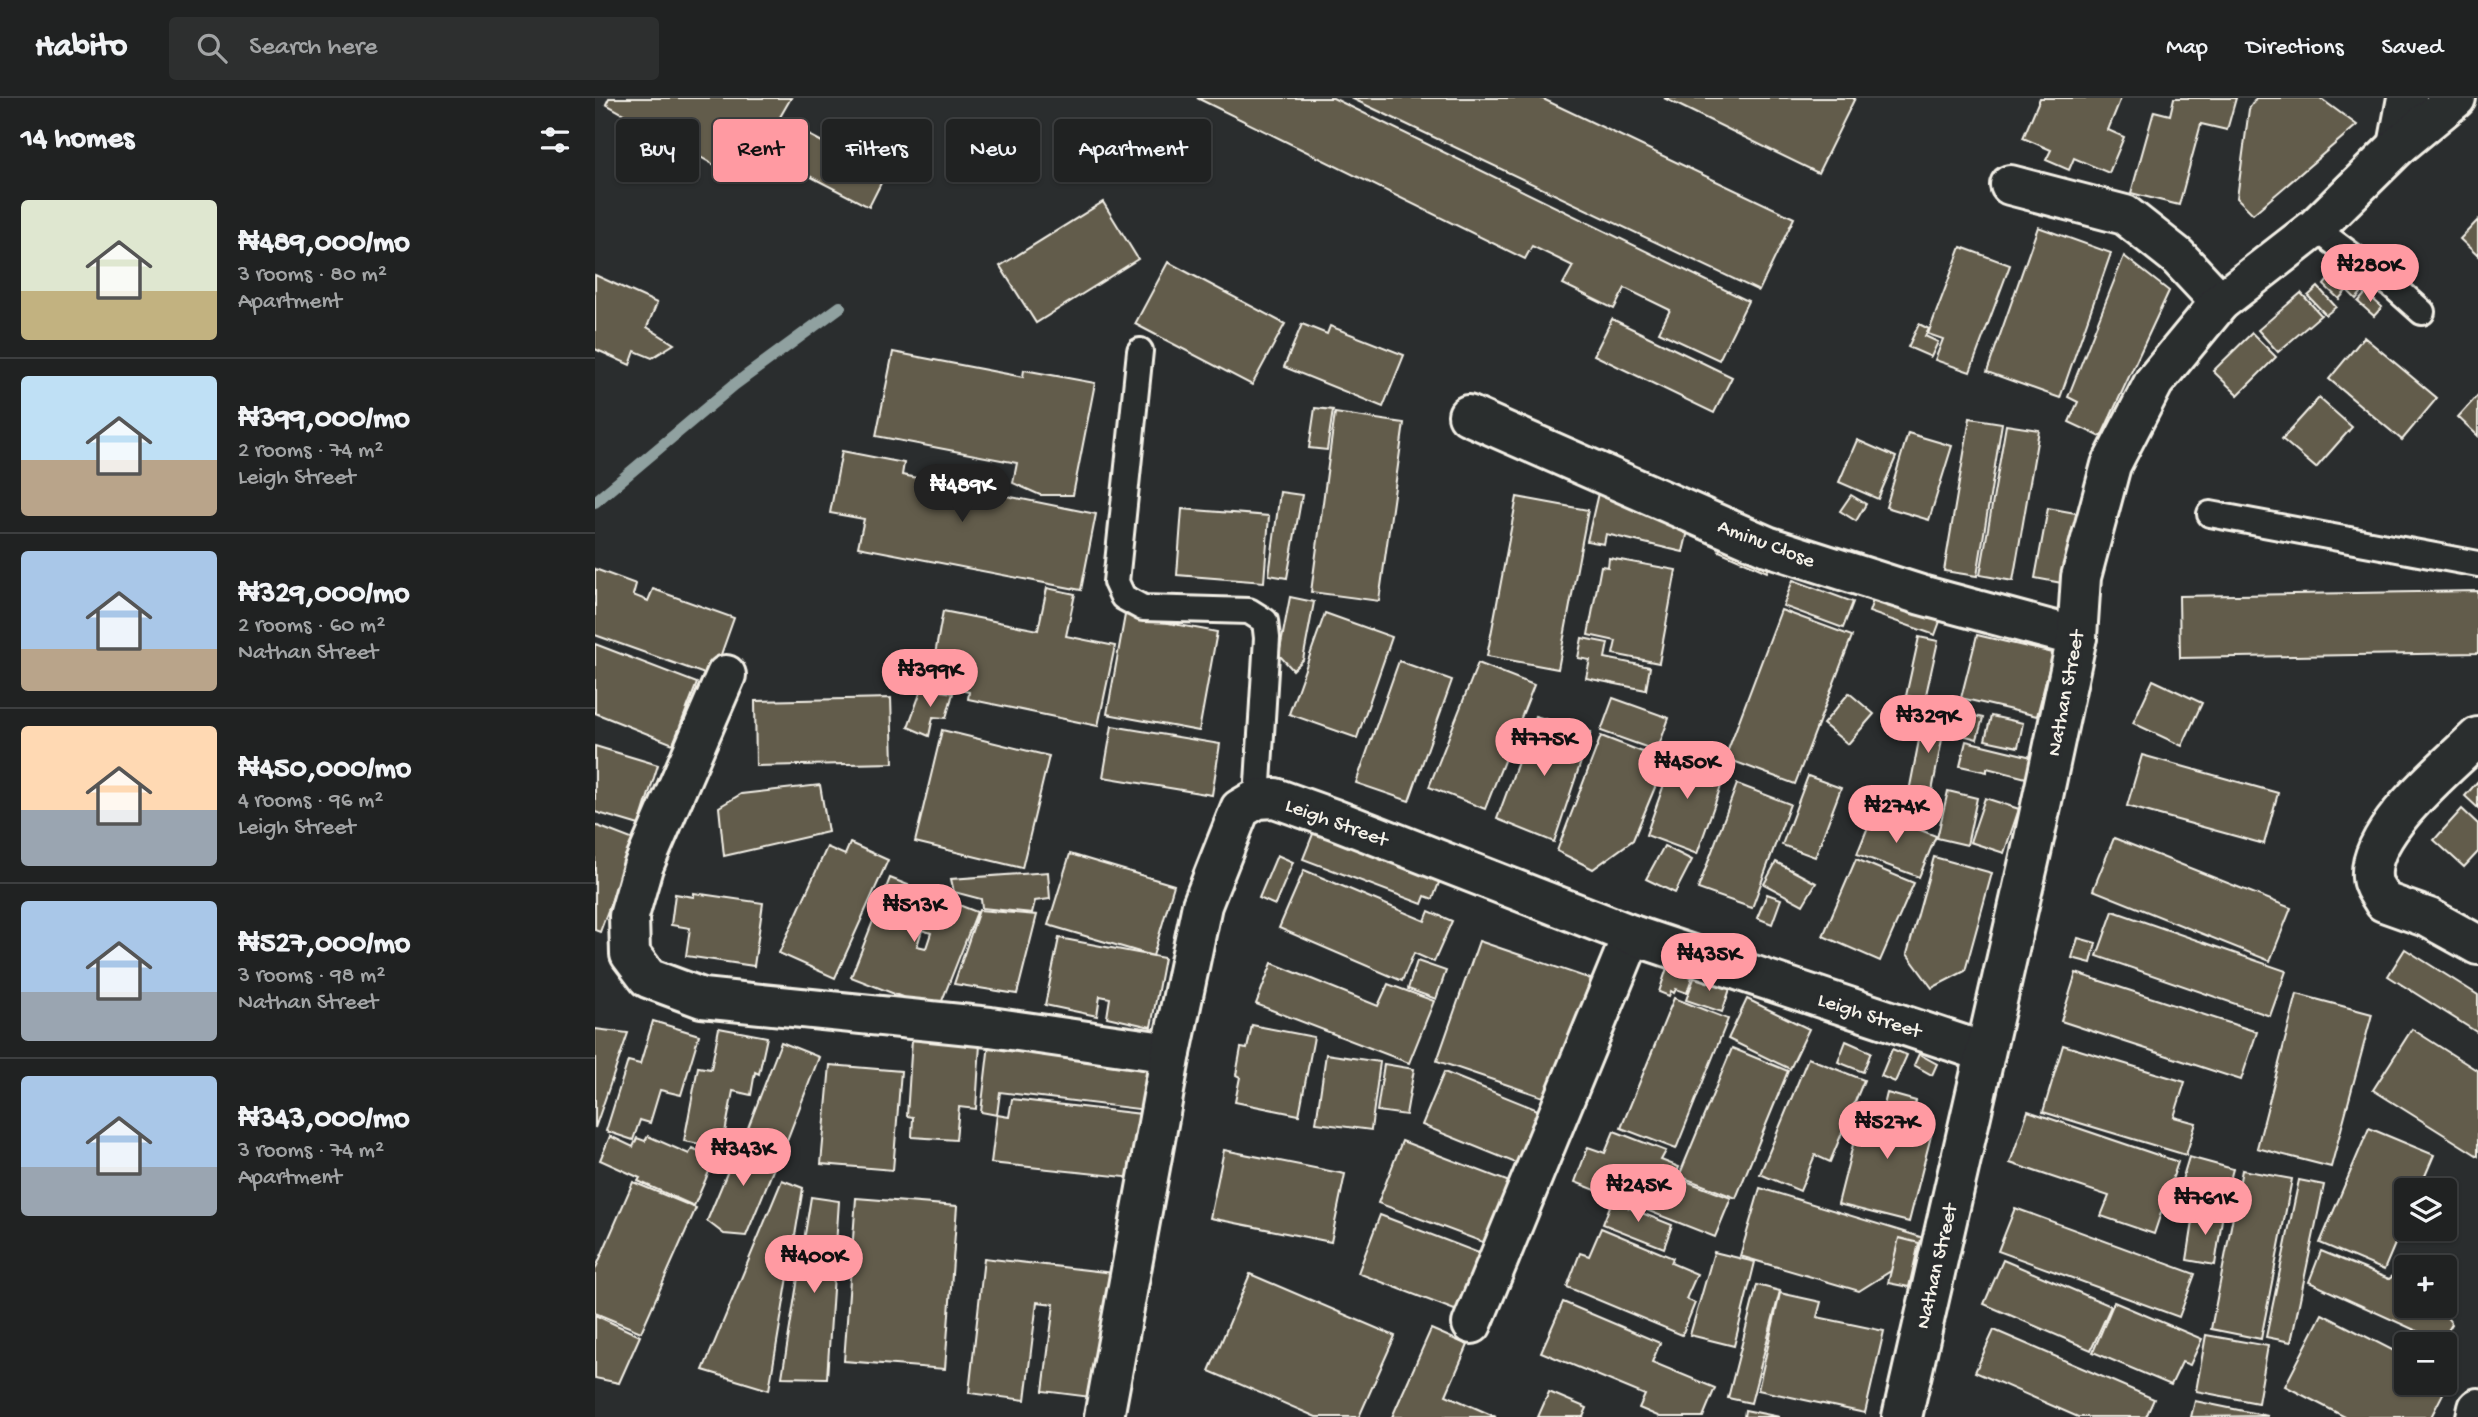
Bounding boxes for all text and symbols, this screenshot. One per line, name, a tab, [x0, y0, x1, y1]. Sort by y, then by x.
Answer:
search box	[169, 17, 659, 80]
text: Habito	[35, 29, 127, 67]
icon: search	[193, 29, 231, 67]
text: Search here	[249, 33, 377, 64]
text: Map	[2166, 34, 2208, 63]
text: Directions	[2246, 34, 2344, 63]
text: Saved	[2382, 34, 2443, 63]
chip: Buy	[616, 119, 699, 182]
chip: Rent	[713, 119, 808, 182]
chip: Filters	[822, 119, 932, 182]
chip: New	[946, 119, 1040, 182]
chip: Apartment	[1054, 119, 1211, 182]
icon: filters	[536, 121, 574, 159]
text: 14 homes	[21, 123, 134, 158]
text: ₦489,000/mo	[238, 227, 410, 262]
icon: home	[77, 228, 161, 312]
pin: ₦280K	[2321, 244, 2419, 304]
text: ₦280K	[2337, 253, 2403, 280]
text: 3 rooms · 80 m²	[238, 262, 387, 289]
text: Apartment	[238, 289, 342, 316]
text: ₦399,000/mo	[238, 403, 410, 438]
icon: home	[77, 404, 161, 488]
text: 2 rooms · 74 m²	[238, 438, 383, 465]
pin: ₦489K	[913, 464, 1011, 524]
text: Leigh Street	[238, 465, 356, 492]
text: ₦489K	[930, 473, 994, 500]
street label: Aminu Close	[1714, 515, 1819, 576]
text: ₦329,000/mo	[238, 578, 410, 613]
icon: home	[77, 579, 161, 663]
text: 2 rooms · 60 m²	[238, 613, 385, 640]
street label: Nathan Street	[2043, 626, 2092, 759]
text: Nathan Street	[238, 640, 378, 667]
pin: ₦399K	[881, 650, 979, 709]
text: ₦399K	[898, 658, 962, 685]
pin: ₦329K	[1879, 696, 1977, 755]
text: ₦329K	[1896, 704, 1960, 731]
pin: ₦775K	[1495, 718, 1593, 778]
text: ₦775K	[1511, 727, 1577, 754]
pin: ₦450K	[1638, 742, 1736, 801]
text: ₦450K	[1654, 750, 1720, 777]
text: ₦450,000/mo	[238, 753, 411, 788]
icon: home	[77, 754, 161, 838]
pin: ₦274K	[1847, 786, 1945, 845]
text: 4 rooms · 96 m²	[238, 788, 383, 815]
street label: Leigh Street	[1281, 794, 1393, 855]
text: ₦274K	[1864, 794, 1928, 821]
text: Leigh Street	[238, 815, 356, 842]
pin: ₦513K	[865, 884, 963, 944]
text: ₦513K	[883, 893, 945, 920]
text: ₦527,000/mo	[238, 928, 410, 963]
icon: home	[77, 929, 161, 1013]
pin: ₦435K	[1660, 934, 1758, 993]
text: ₦435K	[1677, 942, 1741, 969]
text: 3 rooms · 98 m²	[238, 963, 385, 990]
street label: Leigh Street	[1814, 989, 1926, 1047]
text: Nathan Street	[238, 990, 378, 1017]
pin: ₦527K	[1838, 1102, 1936, 1161]
text: ₦343,000/mo	[238, 1103, 410, 1138]
icon: home	[77, 1104, 161, 1188]
text: ₦527K	[1855, 1110, 1919, 1137]
pin: ₦343K	[694, 1128, 792, 1188]
text: ₦343K	[711, 1137, 775, 1164]
text: 3 rooms · 74 m²	[238, 1138, 384, 1165]
pin: ₦245K	[1589, 1164, 1687, 1224]
text: Apartment	[238, 1165, 342, 1192]
text: ₦245K	[1606, 1173, 1670, 1200]
pin: ₦761K	[2156, 1178, 2254, 1237]
map controls	[2394, 1178, 2457, 1395]
button: layers	[2394, 1178, 2457, 1241]
text: ₦761K	[2174, 1186, 2236, 1213]
street label: Nathan Street	[1912, 1199, 1966, 1332]
pin: ₦400K	[765, 1236, 863, 1295]
text: ₦400K	[781, 1244, 847, 1271]
button: +	[2394, 1255, 2457, 1318]
button: −	[2394, 1332, 2457, 1395]

